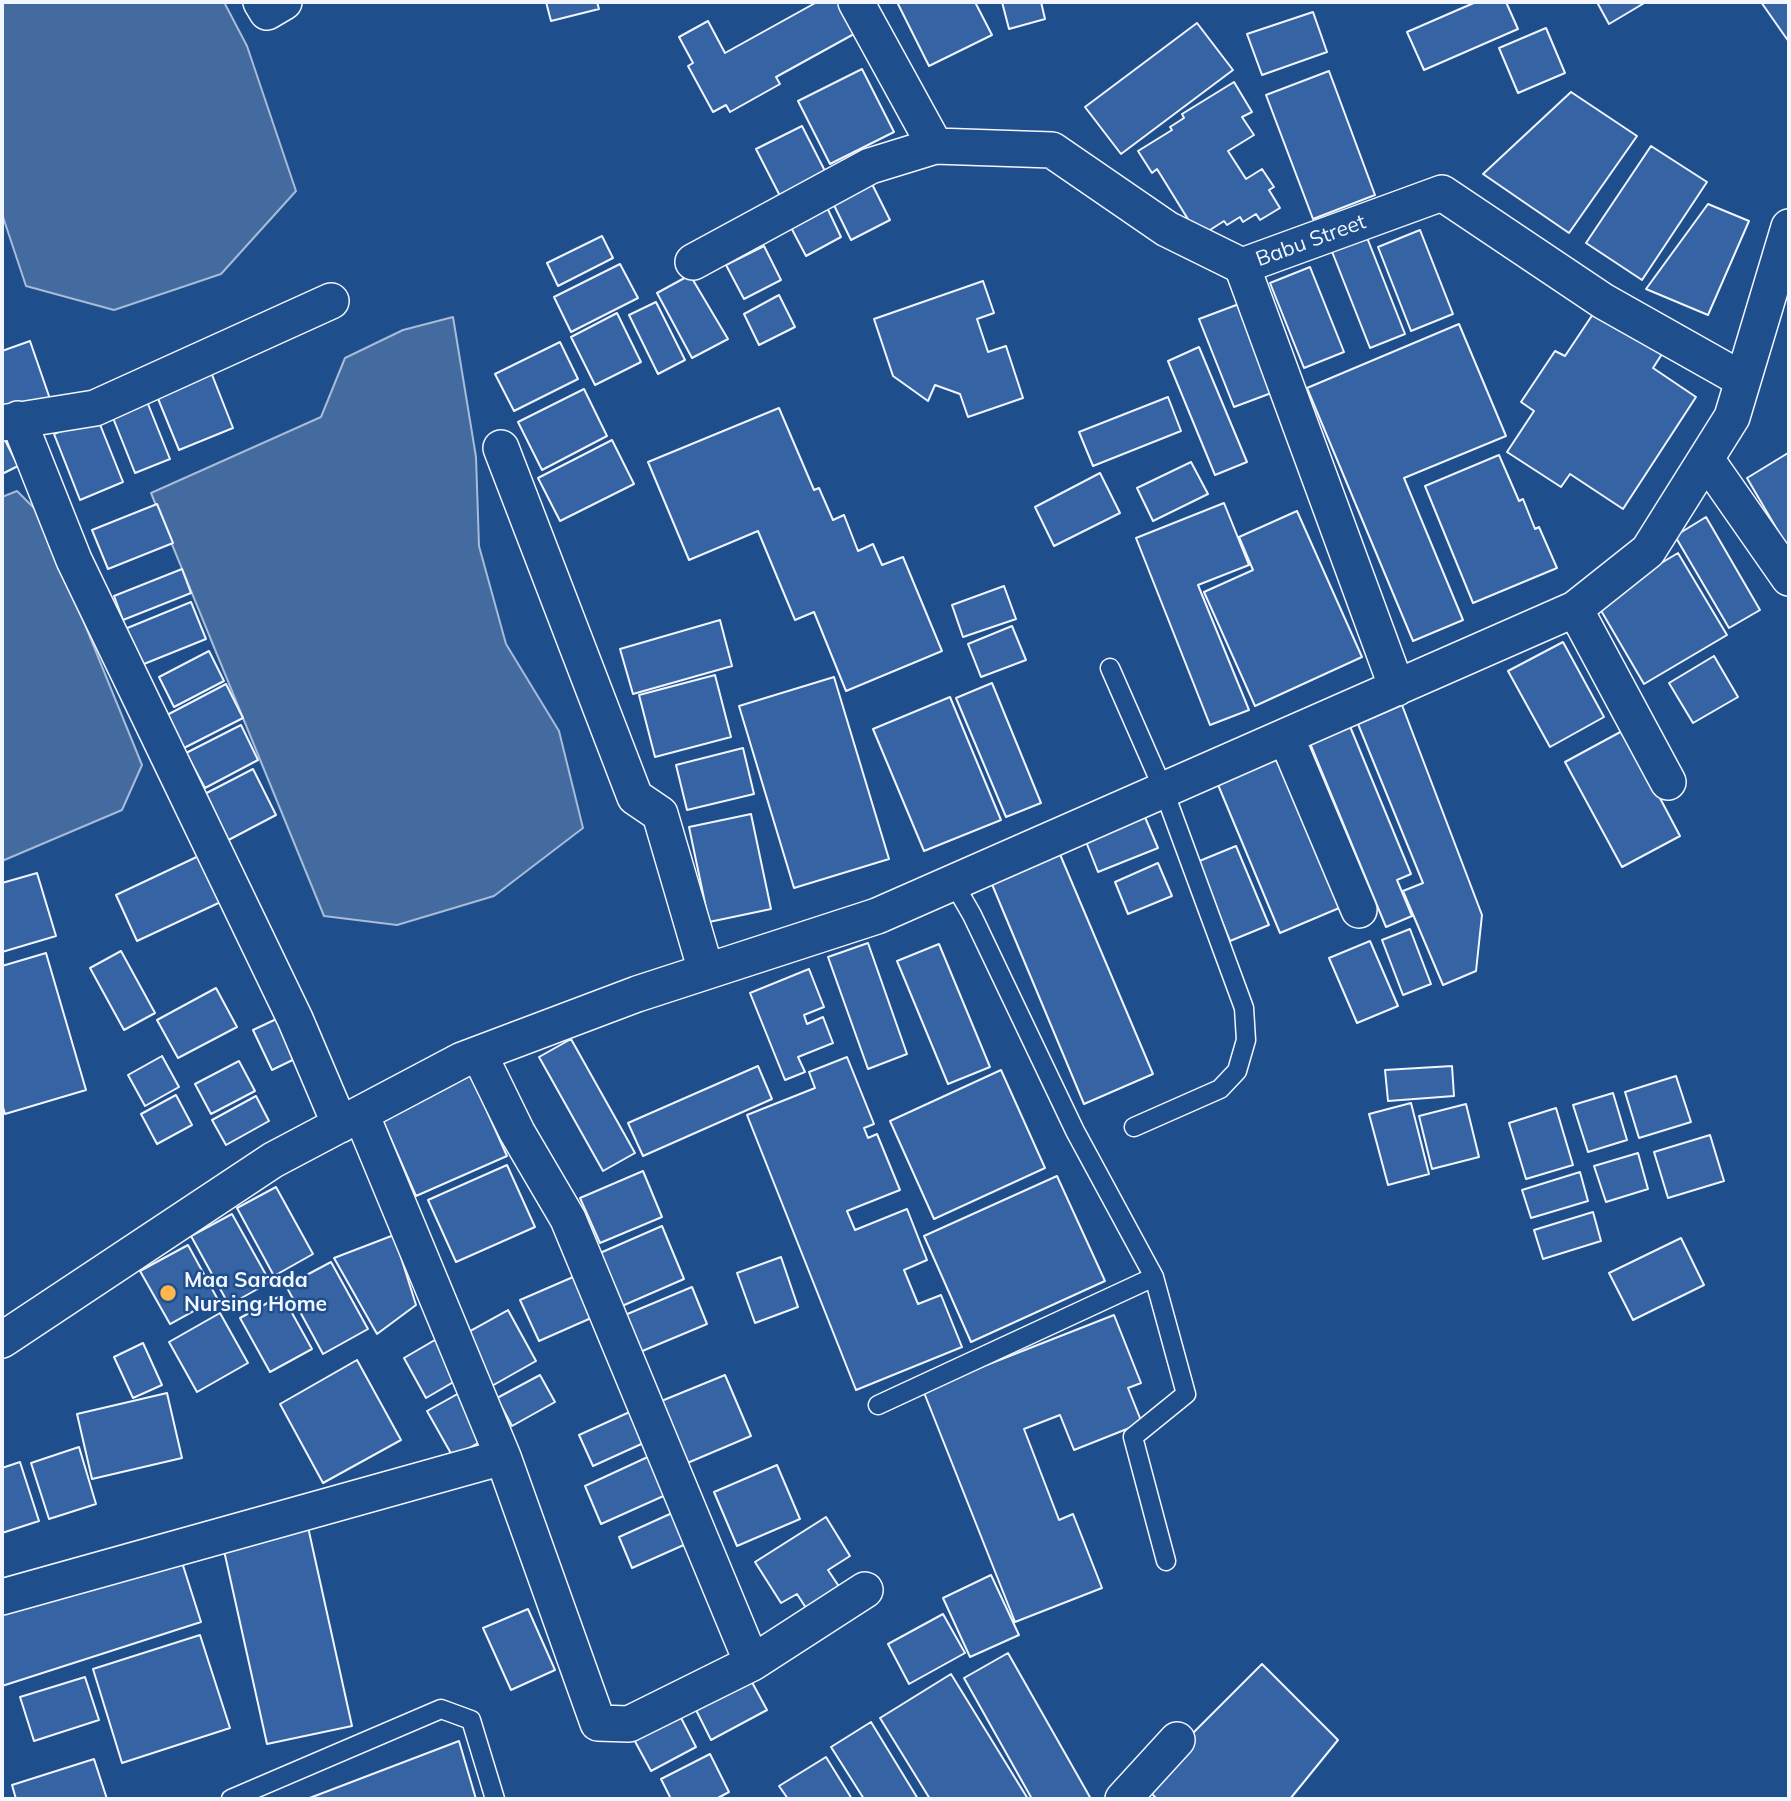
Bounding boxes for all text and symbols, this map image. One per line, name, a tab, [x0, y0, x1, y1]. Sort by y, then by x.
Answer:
street label: Babu Street	[1253, 209, 1369, 273]
place label: Maa Sarada Nursing Home	[184, 1268, 327, 1318]
marker: Maa Sarada Nursing Home	[158, 1283, 178, 1303]

